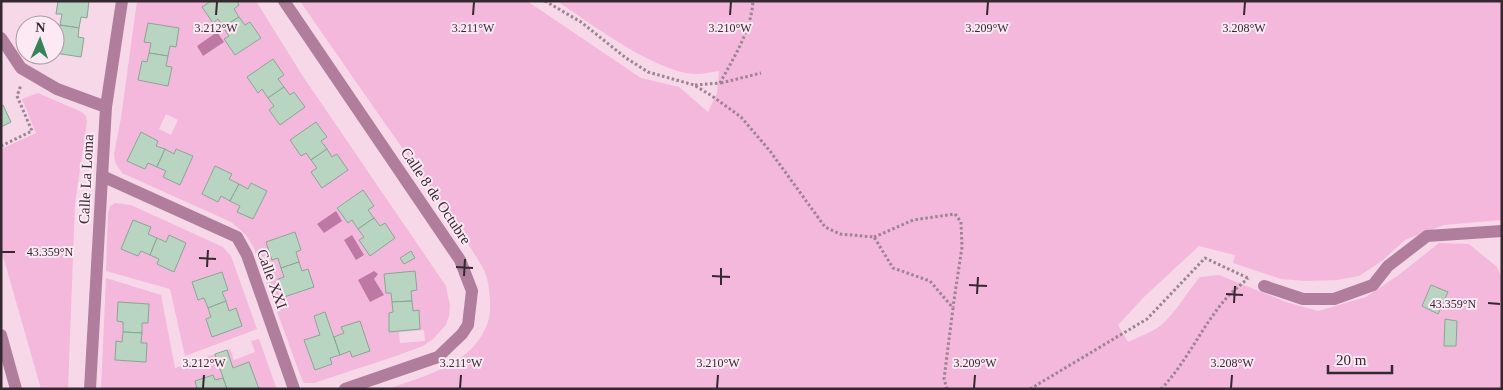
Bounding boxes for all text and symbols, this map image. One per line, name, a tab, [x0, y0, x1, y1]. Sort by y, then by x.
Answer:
north arrow	[15, 15, 65, 65]
text: N	[35, 20, 46, 35]
text: 3.212°W	[194, 21, 238, 35]
text: 3.211°W	[452, 21, 495, 35]
text: 3.210°W	[708, 21, 752, 35]
text: 3.209°W	[965, 21, 1009, 35]
text: 3.208°W	[1222, 21, 1266, 35]
street label: Calle La Loma	[76, 133, 96, 224]
street label: Calle 8 de Octubre	[398, 145, 474, 248]
text: 43.359°N	[27, 245, 74, 259]
street label: Calle XXI	[254, 247, 290, 311]
text: 43.359°N	[1430, 297, 1477, 311]
scale bar	[1328, 342, 1392, 374]
text: 20 m	[1336, 352, 1367, 368]
text: 3.212°W	[182, 356, 226, 370]
text: 3.211°W	[440, 356, 483, 370]
text: 3.210°W	[696, 356, 740, 370]
text: 3.209°W	[953, 356, 997, 370]
text: 3.208°W	[1210, 356, 1254, 370]

